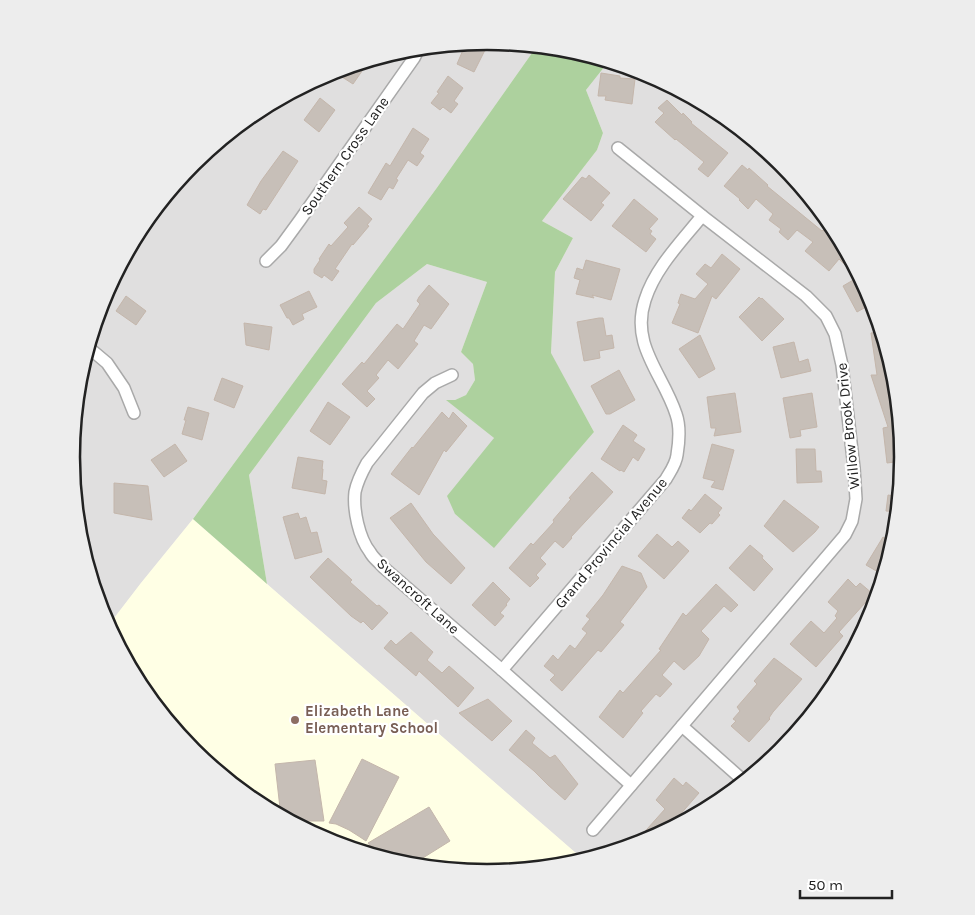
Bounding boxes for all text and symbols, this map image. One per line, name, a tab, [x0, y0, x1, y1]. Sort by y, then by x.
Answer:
street label: Southern Cross Lane	[297, 93, 393, 219]
street label: Willow Brook Drive	[832, 362, 864, 490]
street label: Grand Provincial Avenue	[551, 474, 671, 612]
street label: Swancroft Lane	[373, 554, 463, 638]
place label: Elizabeth Lane Elementary School	[305, 702, 438, 737]
marker: Elizabeth Lane Elementary School	[289, 714, 301, 726]
scale bar	[800, 868, 892, 900]
text: 50 m	[808, 876, 843, 894]

